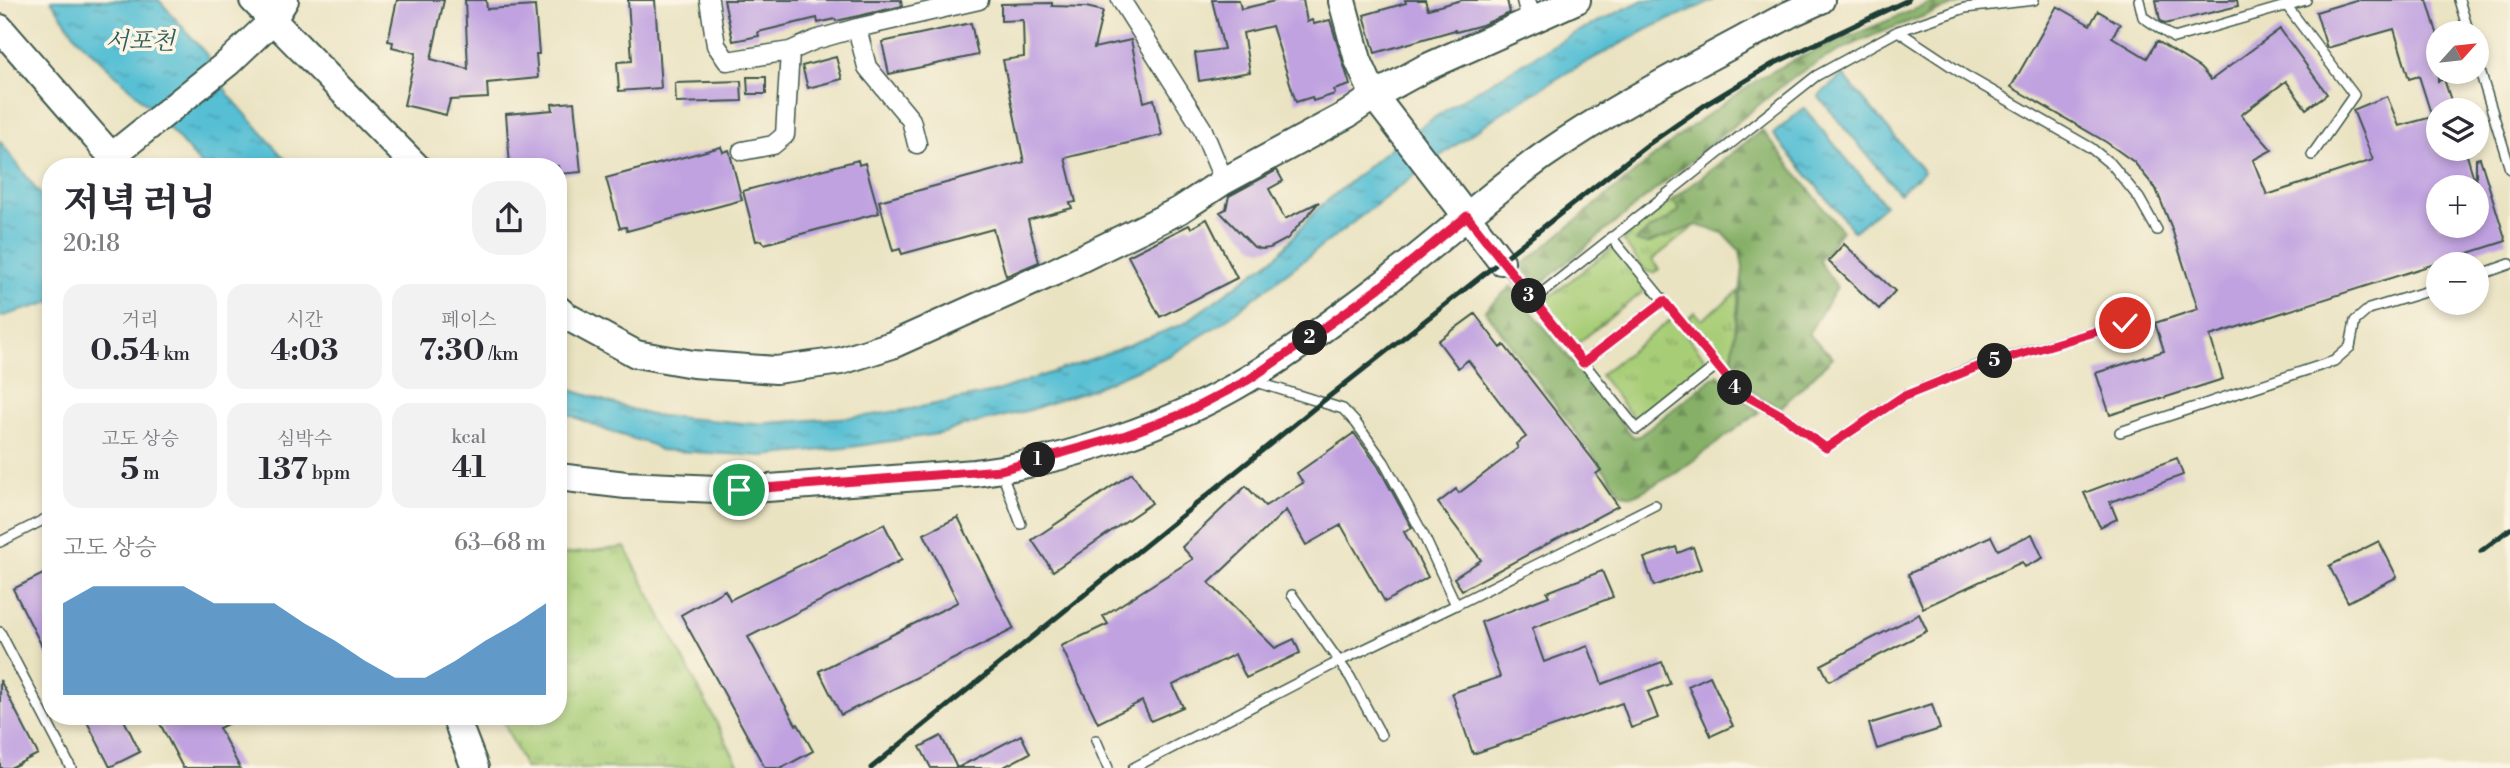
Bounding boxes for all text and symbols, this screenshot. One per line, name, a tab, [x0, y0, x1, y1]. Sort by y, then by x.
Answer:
north arrow	[2426, 21, 2488, 84]
map controls	[2426, 21, 2489, 315]
water label: 서포천	[105, 27, 177, 57]
button: layers	[2426, 98, 2489, 161]
button: +	[2426, 175, 2489, 238]
text: 저녁 러닝	[63, 180, 216, 227]
button: share	[472, 181, 546, 255]
text: 20:18	[63, 230, 120, 258]
button: −	[2426, 252, 2489, 315]
pin: 3	[1512, 278, 1546, 314]
text: 3	[1523, 283, 1534, 307]
pin	[2095, 293, 2155, 353]
icon: check	[2106, 304, 2144, 342]
text: 거리	[122, 308, 159, 332]
text: 시간	[286, 308, 323, 332]
text: 페이스	[441, 308, 496, 332]
pin: 2	[1292, 320, 1328, 356]
text: 2	[1304, 325, 1315, 349]
text: 0.54	[90, 332, 160, 370]
text: 4:03	[270, 332, 339, 370]
text: 7:30	[419, 332, 485, 370]
text: km	[160, 342, 190, 366]
text: /km	[485, 342, 519, 366]
pin: 5	[1978, 344, 2012, 378]
text: 5	[1989, 348, 2000, 372]
pin: 4	[1718, 370, 1752, 406]
text: 4	[1728, 375, 1741, 399]
text: kcal	[452, 425, 486, 449]
text: 고도 상승	[101, 427, 179, 451]
text: 심박수	[277, 427, 332, 451]
pin: 1	[1020, 442, 1056, 477]
text: 1	[1033, 447, 1042, 471]
text: 41	[452, 449, 486, 487]
text: 5	[121, 451, 139, 489]
text: 137	[259, 451, 308, 489]
pin	[709, 460, 769, 520]
text: m	[139, 461, 160, 485]
text: bpm	[308, 461, 350, 485]
icon: arrive	[720, 471, 758, 509]
text: 63–68 m	[454, 529, 546, 557]
text: 고도 상승	[63, 534, 157, 562]

